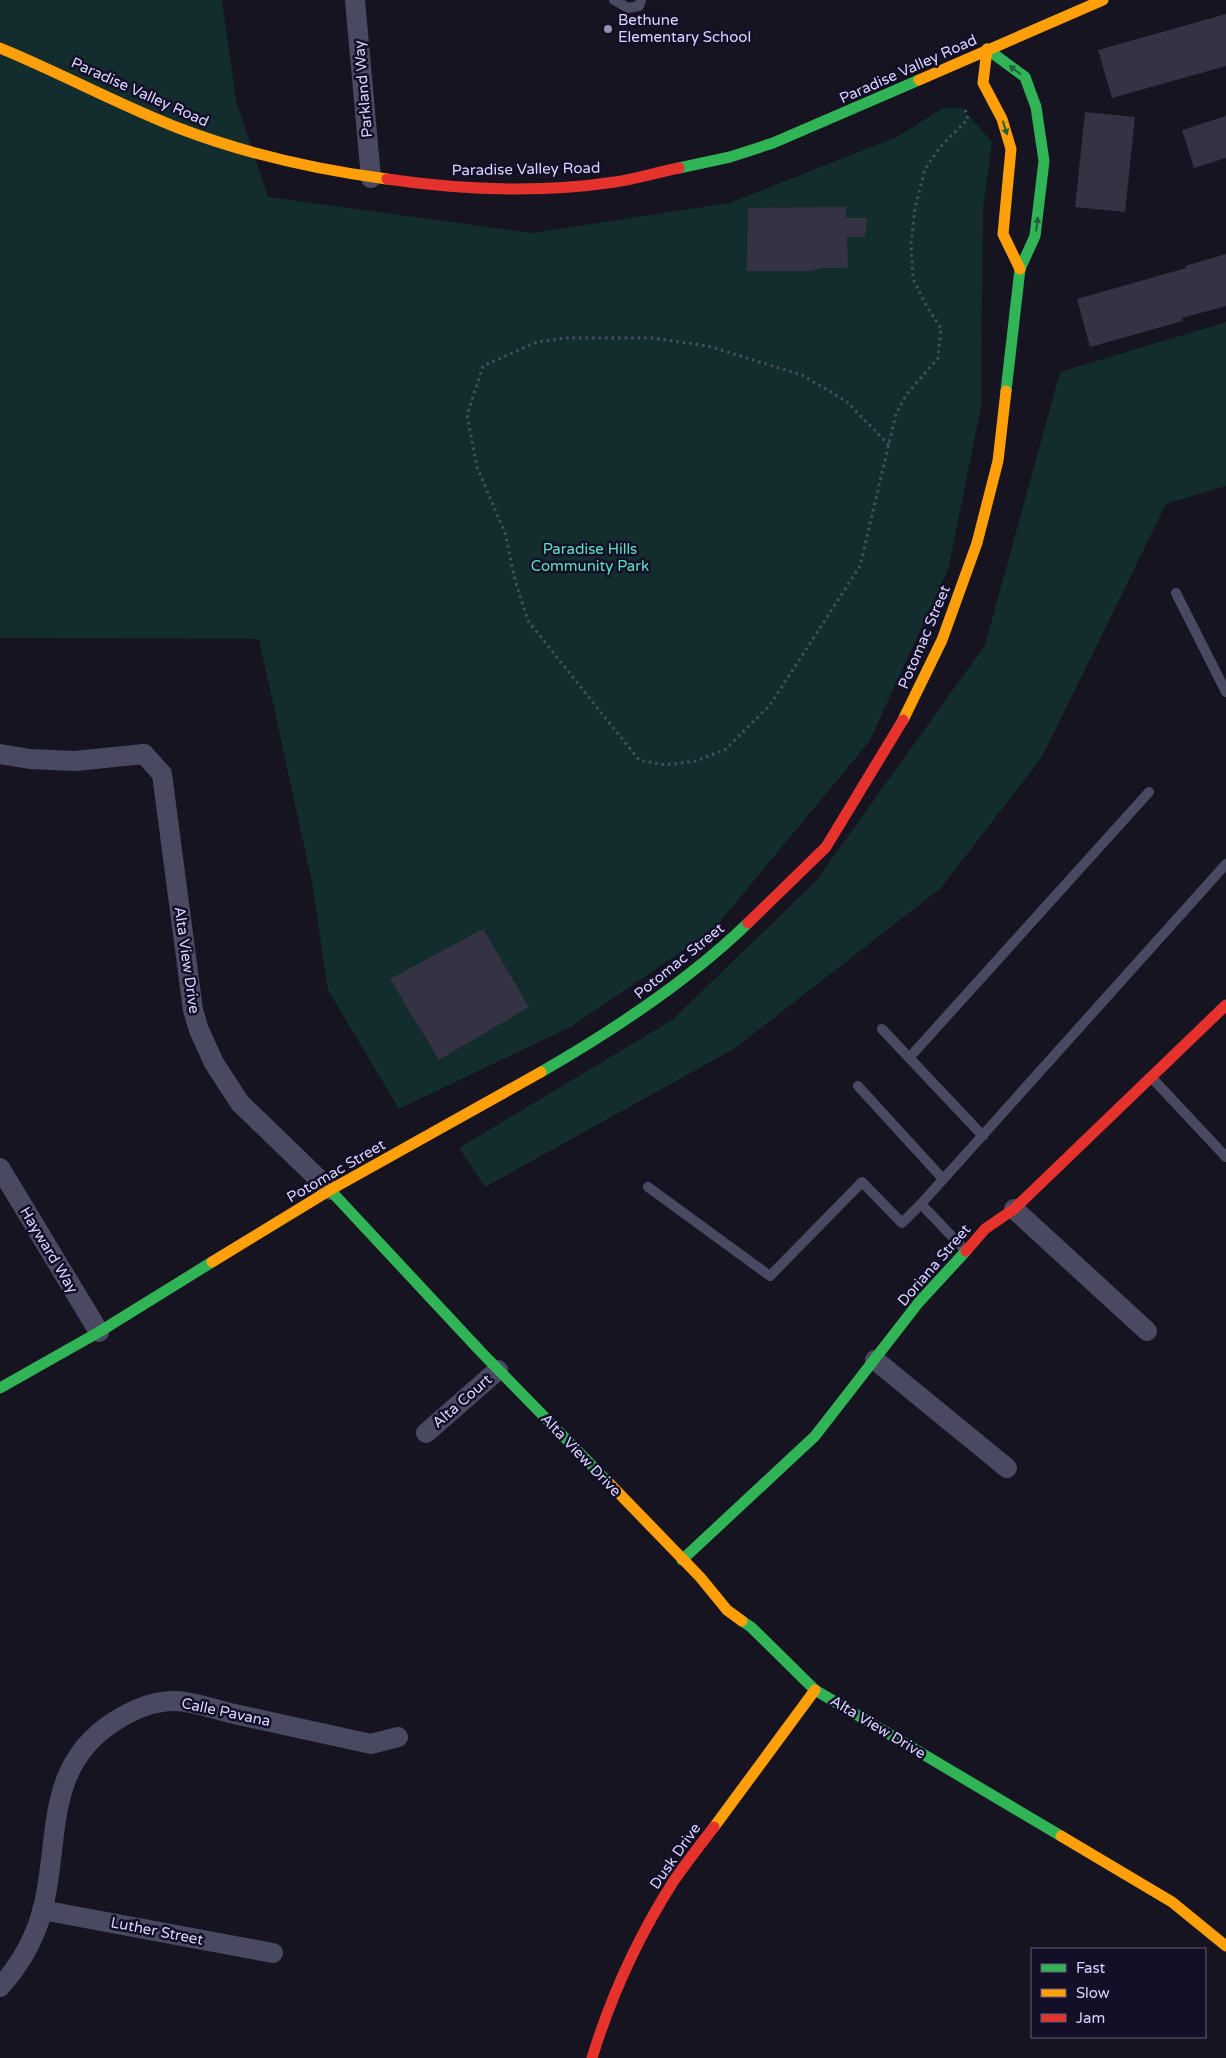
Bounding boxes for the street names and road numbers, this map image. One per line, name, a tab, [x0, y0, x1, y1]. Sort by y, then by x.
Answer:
street label: Paradise Valley Road	[836, 31, 980, 107]
street label: Parkland Way	[350, 40, 376, 138]
street label: Paradise Valley Road	[68, 54, 212, 130]
street label: Paradise Valley Road	[452, 159, 600, 179]
street label: Potomac Street	[894, 582, 954, 691]
street label: Alta View Drive	[171, 905, 203, 1015]
street label: Potomac Street	[630, 919, 728, 1003]
street label: Potomac Street	[284, 1135, 389, 1206]
street label: Hayward Way	[16, 1203, 82, 1297]
street label: Doriana Street	[894, 1220, 975, 1310]
street label: Alta Court	[429, 1370, 496, 1432]
street label: Alta View Drive	[537, 1410, 625, 1500]
street label: Alta View Drive	[827, 1691, 929, 1763]
street label: Calle Pavana	[180, 1694, 272, 1730]
street label: Dusk Drive	[646, 1819, 704, 1893]
street label: Luther Street	[109, 1913, 205, 1949]

